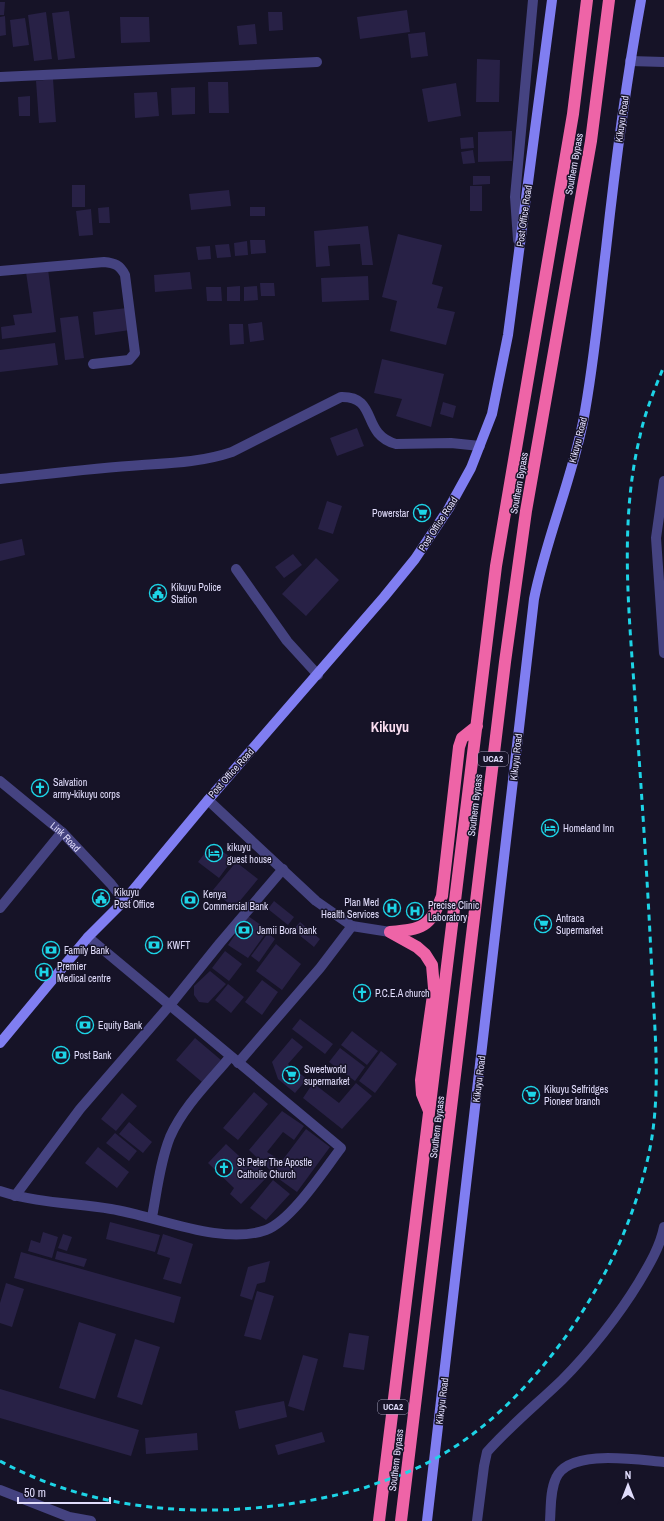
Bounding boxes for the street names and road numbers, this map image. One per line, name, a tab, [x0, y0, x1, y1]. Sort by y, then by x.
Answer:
street label: Kikuyu Road	[612, 95, 632, 143]
street label: Southern Bypass	[562, 132, 586, 196]
street label: Post Office Road	[513, 184, 535, 248]
street label: Kikuyu Road	[566, 416, 590, 464]
street label: Southern Bypass	[507, 451, 531, 515]
street label: Post Office Road	[416, 494, 460, 554]
street label: Kikuyu Road	[507, 733, 525, 781]
street label: Post Office Road	[205, 745, 257, 801]
road number: UCA2	[478, 752, 508, 766]
street label: Southern Bypass	[465, 773, 485, 837]
street label: Link Road	[48, 819, 83, 854]
street label: Kikuyu Road	[470, 1055, 488, 1103]
street label: Southern Bypass	[427, 1095, 447, 1159]
street label: Kikuyu Road	[433, 1377, 451, 1425]
road number: UCA2	[378, 1400, 408, 1414]
street label: Southern Bypass	[386, 1428, 406, 1492]

